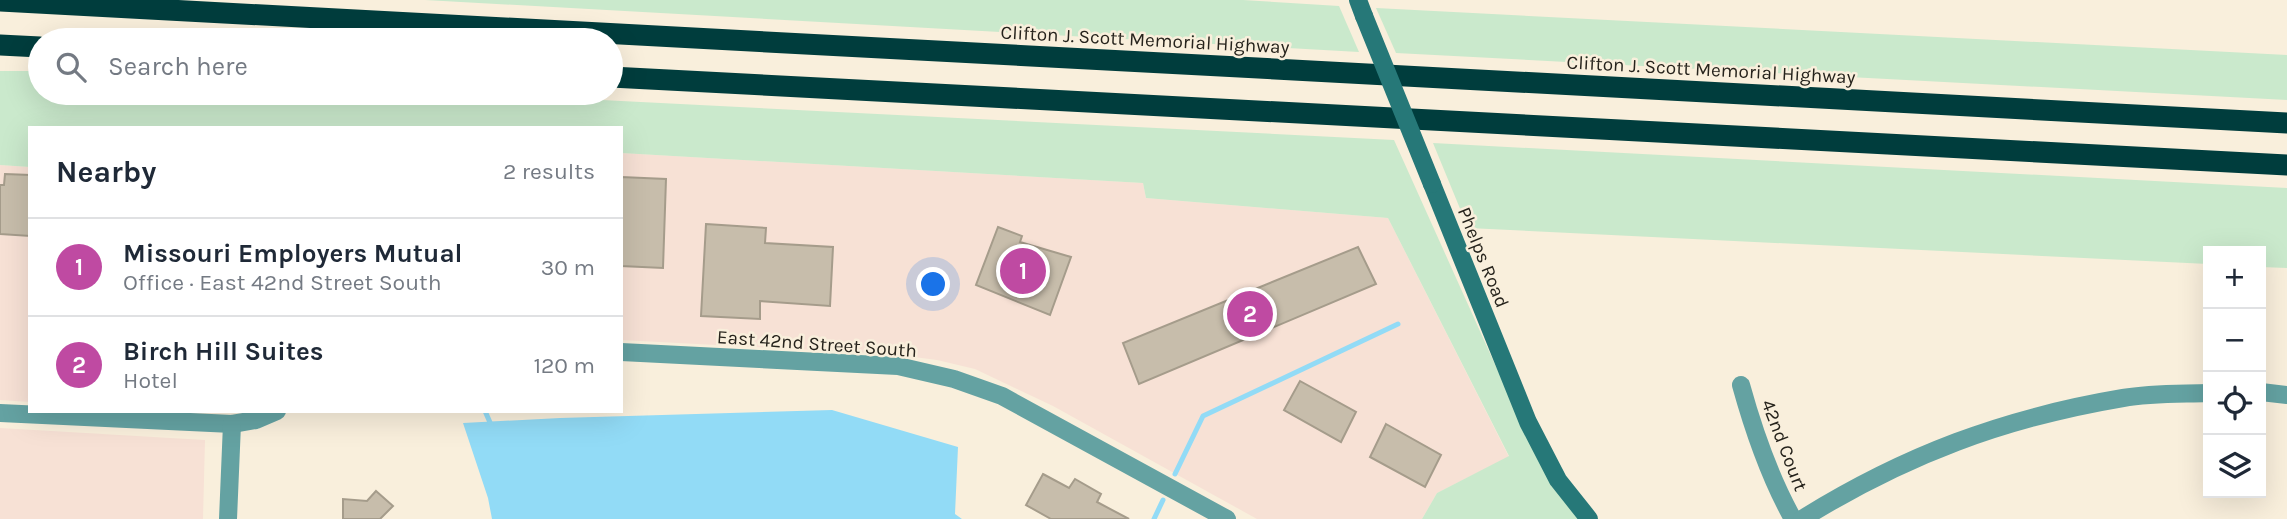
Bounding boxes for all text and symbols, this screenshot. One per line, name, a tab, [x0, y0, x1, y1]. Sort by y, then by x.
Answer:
street label: Clifton J. Scott Memorial Highway	[1000, 21, 1290, 59]
search box	[28, 28, 623, 105]
icon: search	[52, 48, 90, 86]
text: Search here	[108, 51, 248, 82]
street label: Clifton J. Scott Memorial Highway	[1566, 51, 1856, 89]
text: Nearby	[56, 154, 156, 190]
text: 2 results	[503, 158, 595, 185]
street label: Phelps Road	[1453, 204, 1513, 311]
text: Missouri Employers Mutual	[123, 238, 463, 269]
pin: 1	[1000, 245, 1046, 297]
map controls	[2203, 246, 2266, 498]
button: +	[2203, 246, 2266, 309]
text: 1	[75, 254, 83, 281]
text: 30 m	[541, 254, 595, 281]
your location	[916, 267, 950, 301]
text: Office · East 42nd Street South	[123, 269, 442, 296]
pin: 2	[1227, 288, 1273, 340]
button: −	[2203, 309, 2266, 372]
street label: East 42nd Street South	[716, 326, 918, 362]
text: Birch Hill Suites	[123, 336, 324, 367]
text: 2	[72, 352, 86, 379]
text: 120 m	[533, 352, 595, 379]
text: Hotel	[123, 367, 178, 394]
button: locate	[2203, 372, 2266, 435]
street label: 42nd Court	[1757, 396, 1812, 494]
button: layers	[2203, 435, 2266, 498]

